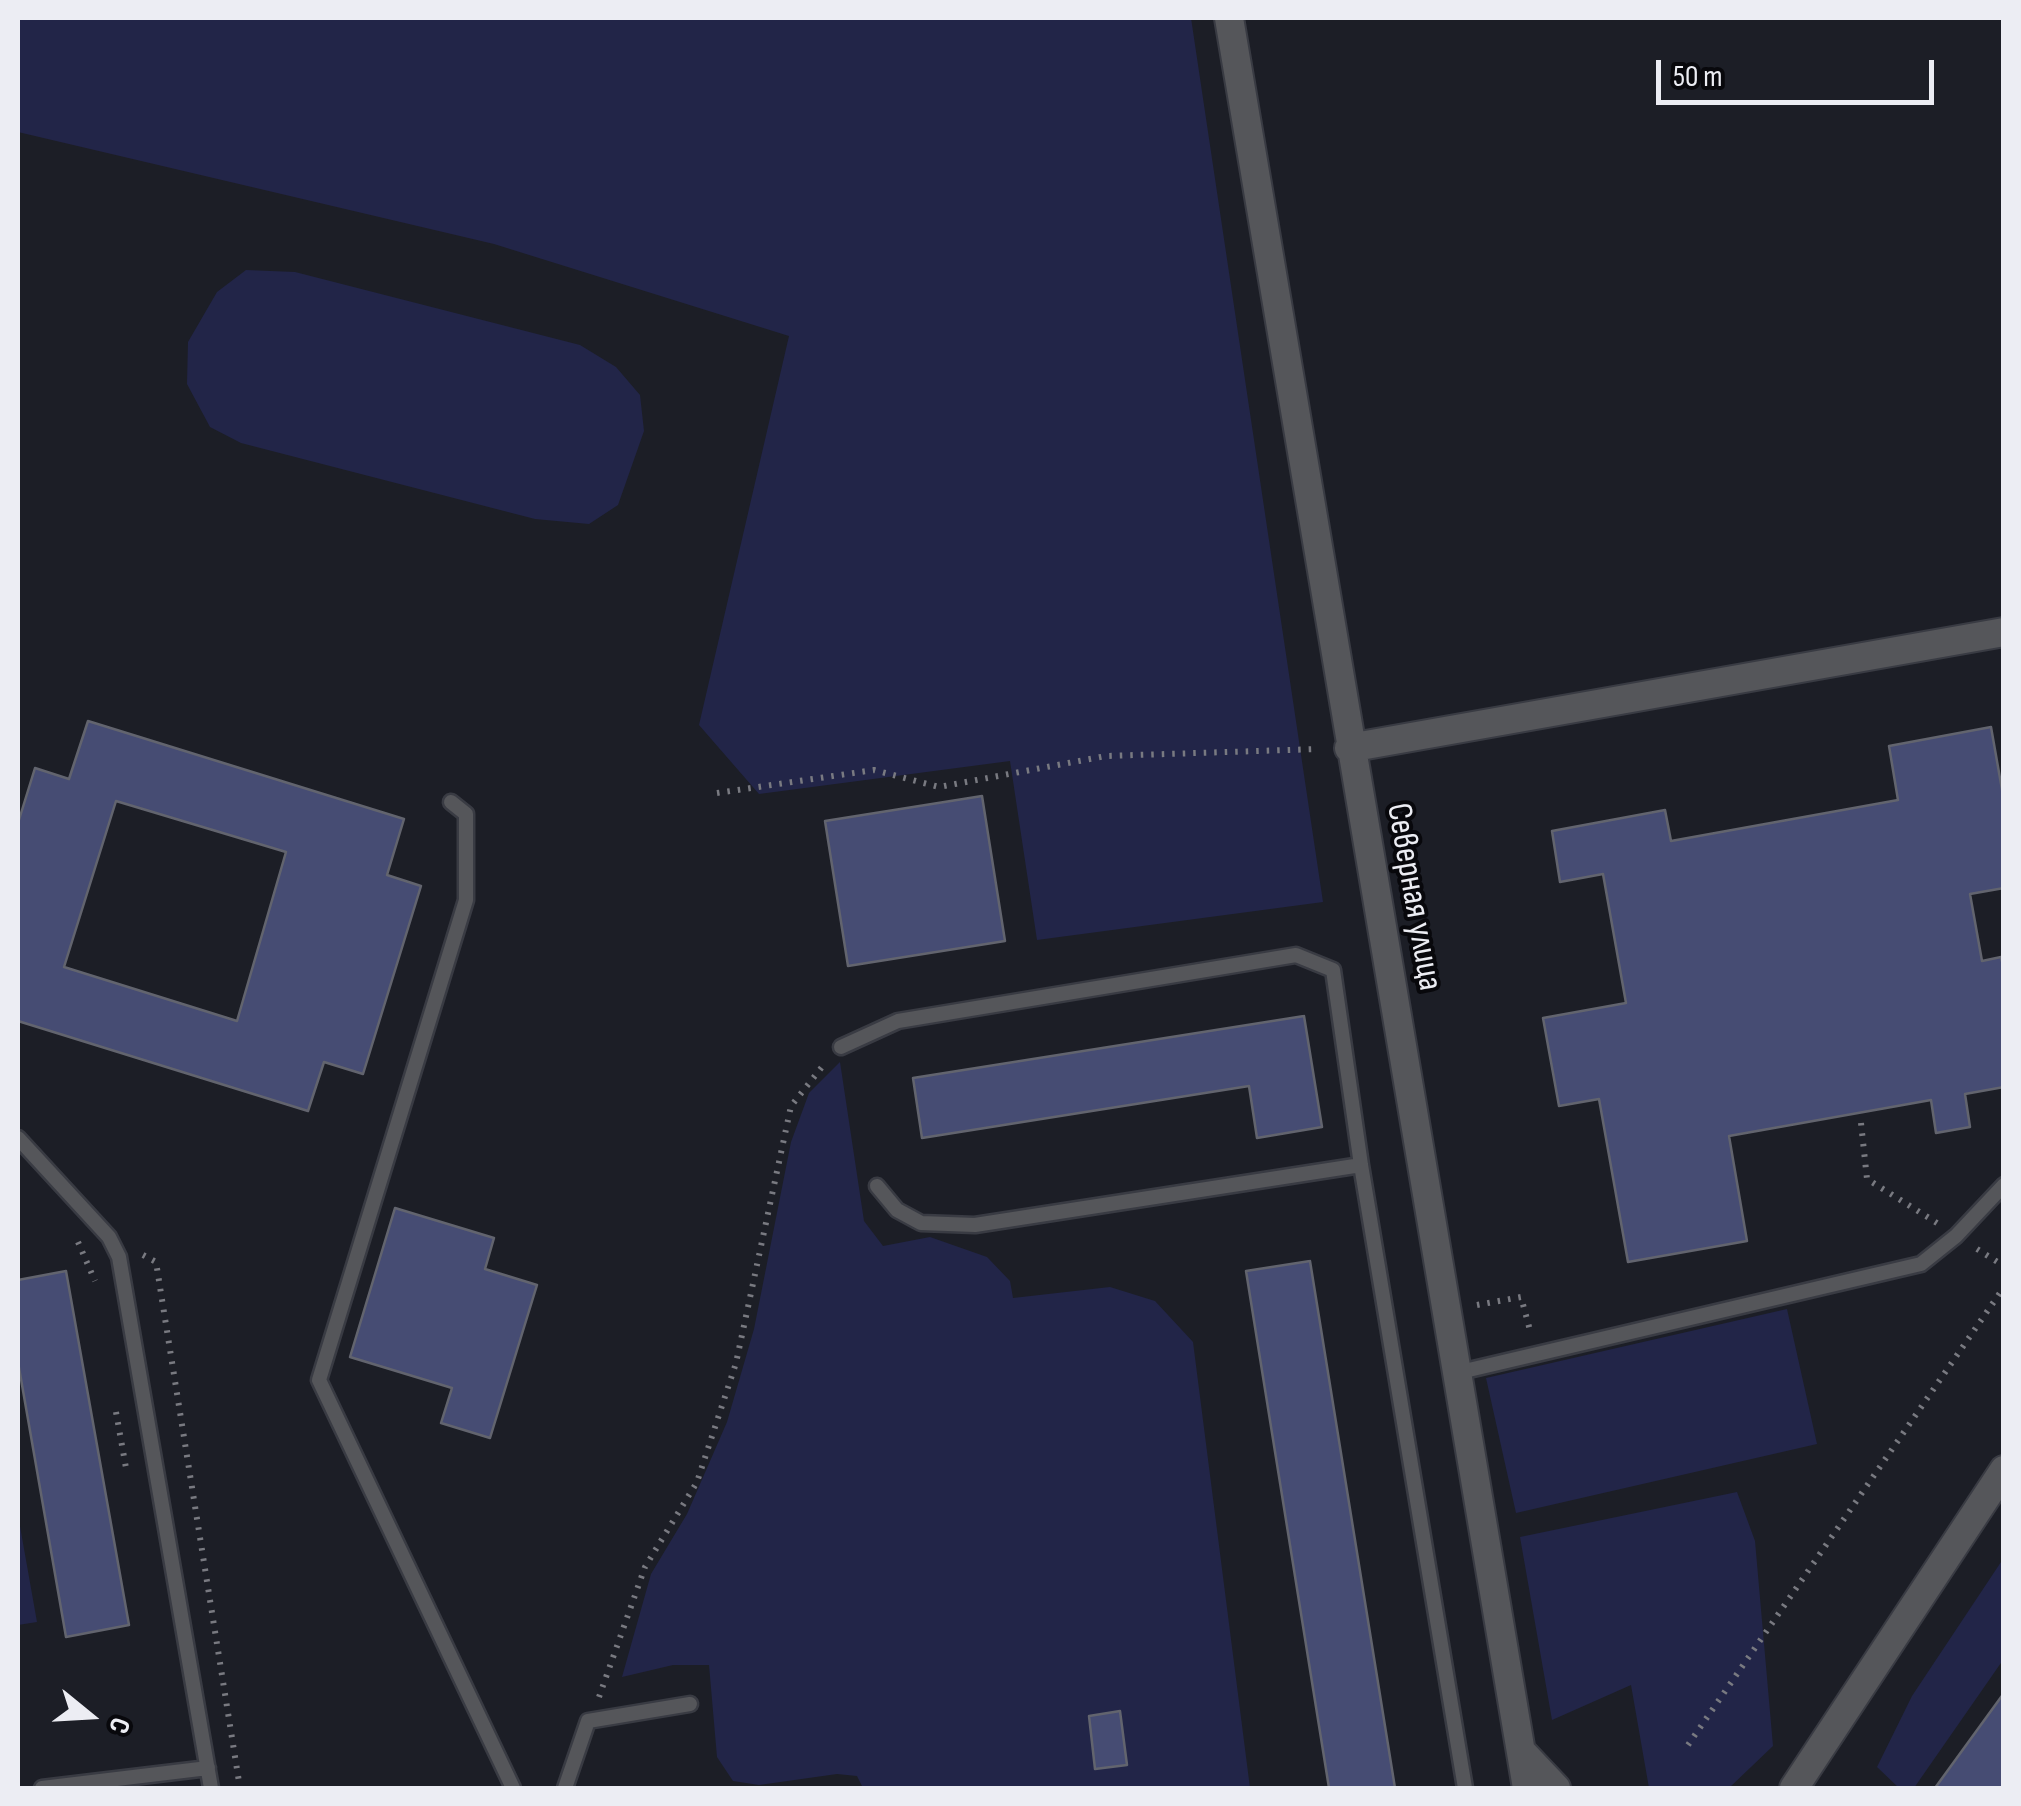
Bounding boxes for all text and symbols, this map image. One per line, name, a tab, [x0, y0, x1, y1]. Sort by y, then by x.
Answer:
scale bar	[1661, 40, 1938, 102]
text: 50 m	[1673, 59, 1722, 95]
street label: Северная улица	[1376, 800, 1450, 994]
north arrow	[40, 1666, 140, 1766]
text: С	[101, 1713, 137, 1737]

